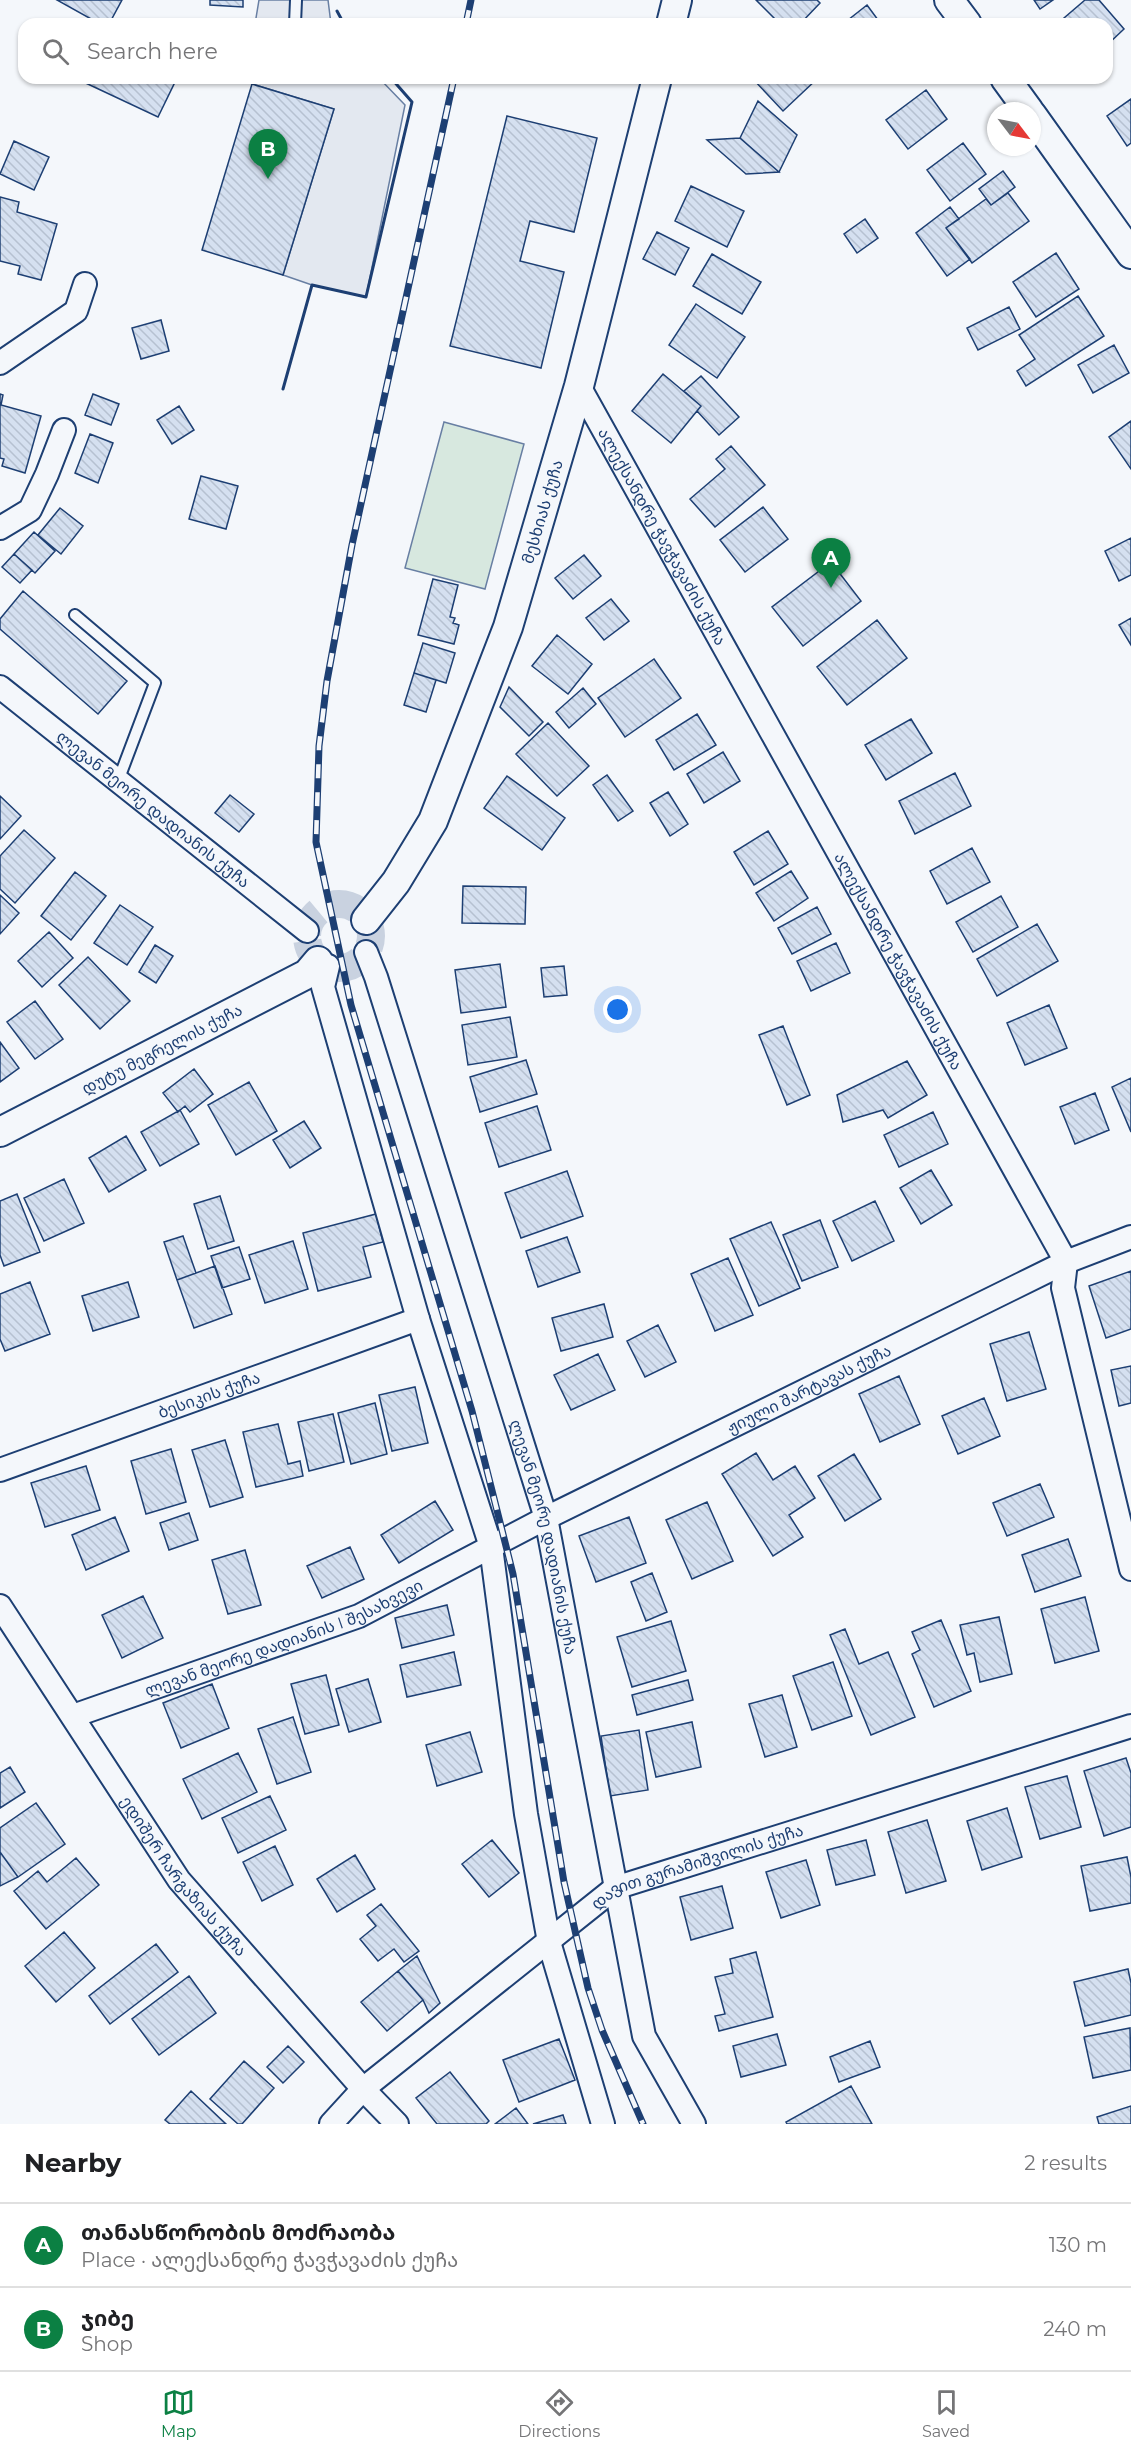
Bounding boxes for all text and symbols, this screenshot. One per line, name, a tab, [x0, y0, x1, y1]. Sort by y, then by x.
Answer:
search box	[18, 18, 1113, 84]
icon: search	[39, 35, 72, 68]
text: Search here	[87, 38, 218, 65]
north arrow	[987, 102, 1041, 156]
pin: B	[248, 130, 288, 179]
street label: ალექსანდრე ჭავჭავაძის ქუჩა	[594, 425, 730, 649]
street label: მესხიას ქუჩა	[518, 458, 567, 566]
pin: A	[812, 538, 850, 588]
street label: ლევან მეორე დადიანის ქუჩა	[52, 727, 254, 892]
street label: ალექსანდრე ჭავჭავაძის ქუჩა	[830, 849, 966, 1073]
your location	[603, 995, 632, 1024]
street label: დუტუ მეგრელის ქუჩა	[79, 1000, 245, 1099]
street label: ჟიული შარტავას ქუჩა	[724, 1341, 894, 1437]
street label: ბესიკის ქუჩა	[155, 1368, 263, 1422]
street label: ლევან მეორე დადიანის ქუჩა	[505, 1417, 581, 1656]
street label: ლევან მეორე დადიანის I შესახვევი	[142, 1575, 426, 1701]
street label: ედიშერ ჩარგაზიას ქუჩა	[117, 1793, 250, 1960]
street label: დავით გურამიშვილის ქუჩა	[587, 1821, 806, 1914]
text: Nearby	[24, 2147, 121, 2179]
text: 2 results	[1024, 2151, 1107, 2175]
text: თანასწორობის მოძრაობა	[81, 2219, 395, 2246]
text: A	[36, 2233, 51, 2257]
text: 130 m	[1049, 2233, 1107, 2257]
text: Place · ალექსანდრე ჭავჭავაძის ქუჩა	[81, 2248, 458, 2272]
text: ჯიბე	[81, 2305, 134, 2332]
text: B	[36, 2317, 51, 2341]
text: 240 m	[1043, 2317, 1107, 2341]
text: Shop	[81, 2332, 133, 2356]
tab: Map	[161, 2386, 196, 2441]
tab: Directions	[518, 2386, 600, 2441]
tab: Saved	[922, 2386, 970, 2441]

